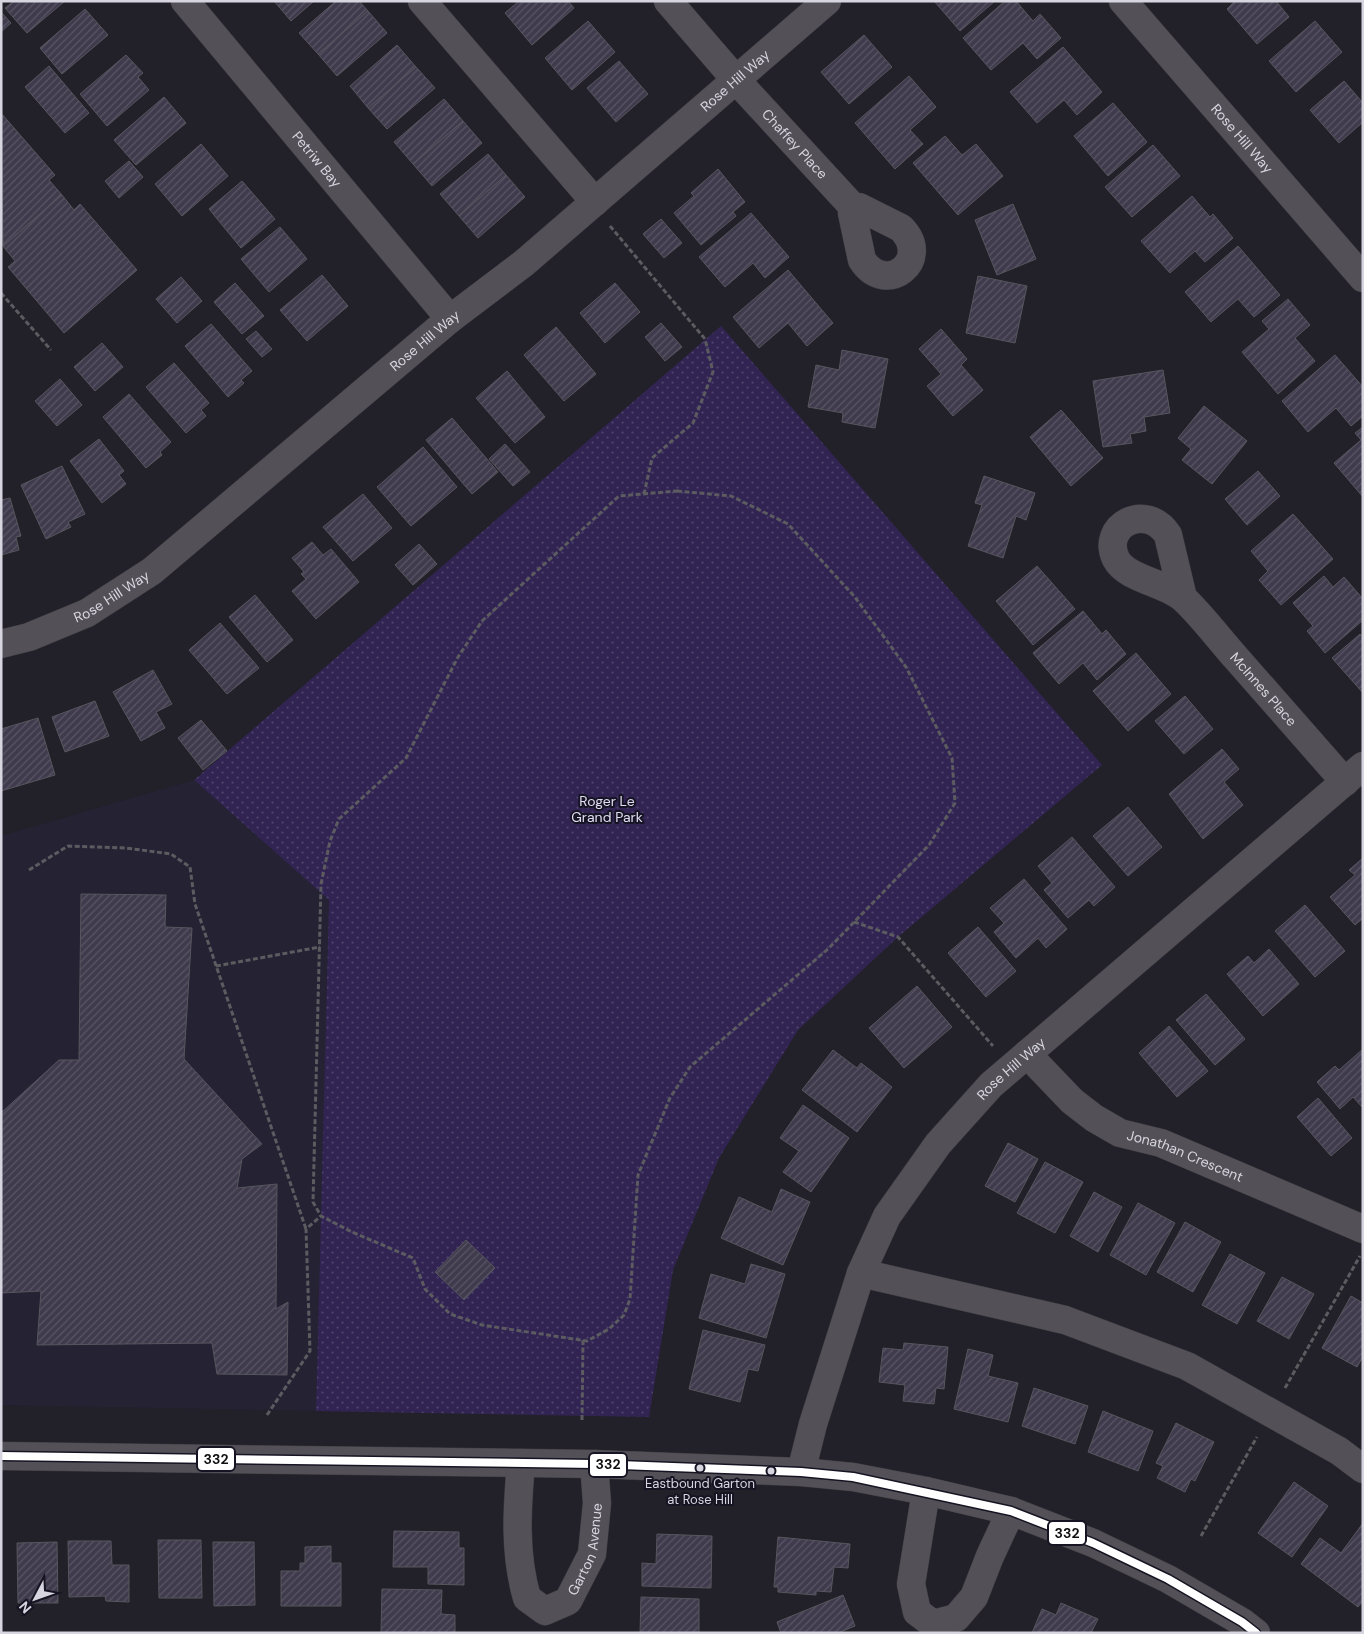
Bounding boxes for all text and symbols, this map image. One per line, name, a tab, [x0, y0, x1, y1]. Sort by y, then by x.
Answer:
street label: Rose Hill Way	[697, 46, 774, 115]
street label: Rose Hill Way	[1207, 100, 1277, 177]
street label: Chaffey Place	[758, 105, 832, 183]
street label: Petriw Bay	[288, 128, 346, 191]
street label: Rose Hill Way	[386, 306, 463, 375]
street label: Rose Hill Way	[71, 566, 153, 627]
street label: McInnes Place	[1226, 648, 1301, 730]
park label: Roger Le Grand Park	[571, 792, 643, 826]
street label: Rose Hill Way	[973, 1033, 1049, 1104]
street label: Jonathan Crescent	[1125, 1126, 1246, 1186]
line badge: 332	[197, 1447, 235, 1471]
text: 332	[204, 1450, 228, 1468]
line badge: 332	[589, 1453, 627, 1477]
text: 332	[596, 1455, 620, 1473]
marker: Eastbound Garton at Rose Hill	[695, 1463, 705, 1473]
unlabelled marker	[766, 1466, 776, 1476]
place label: Eastbound Garton at Rose Hill	[645, 1475, 755, 1508]
street label: Garton Avenue	[563, 1502, 606, 1598]
line badge: 332	[1048, 1521, 1086, 1545]
text: 332	[1055, 1524, 1079, 1542]
north arrow	[10, 1574, 60, 1624]
text: N	[15, 1598, 35, 1617]

